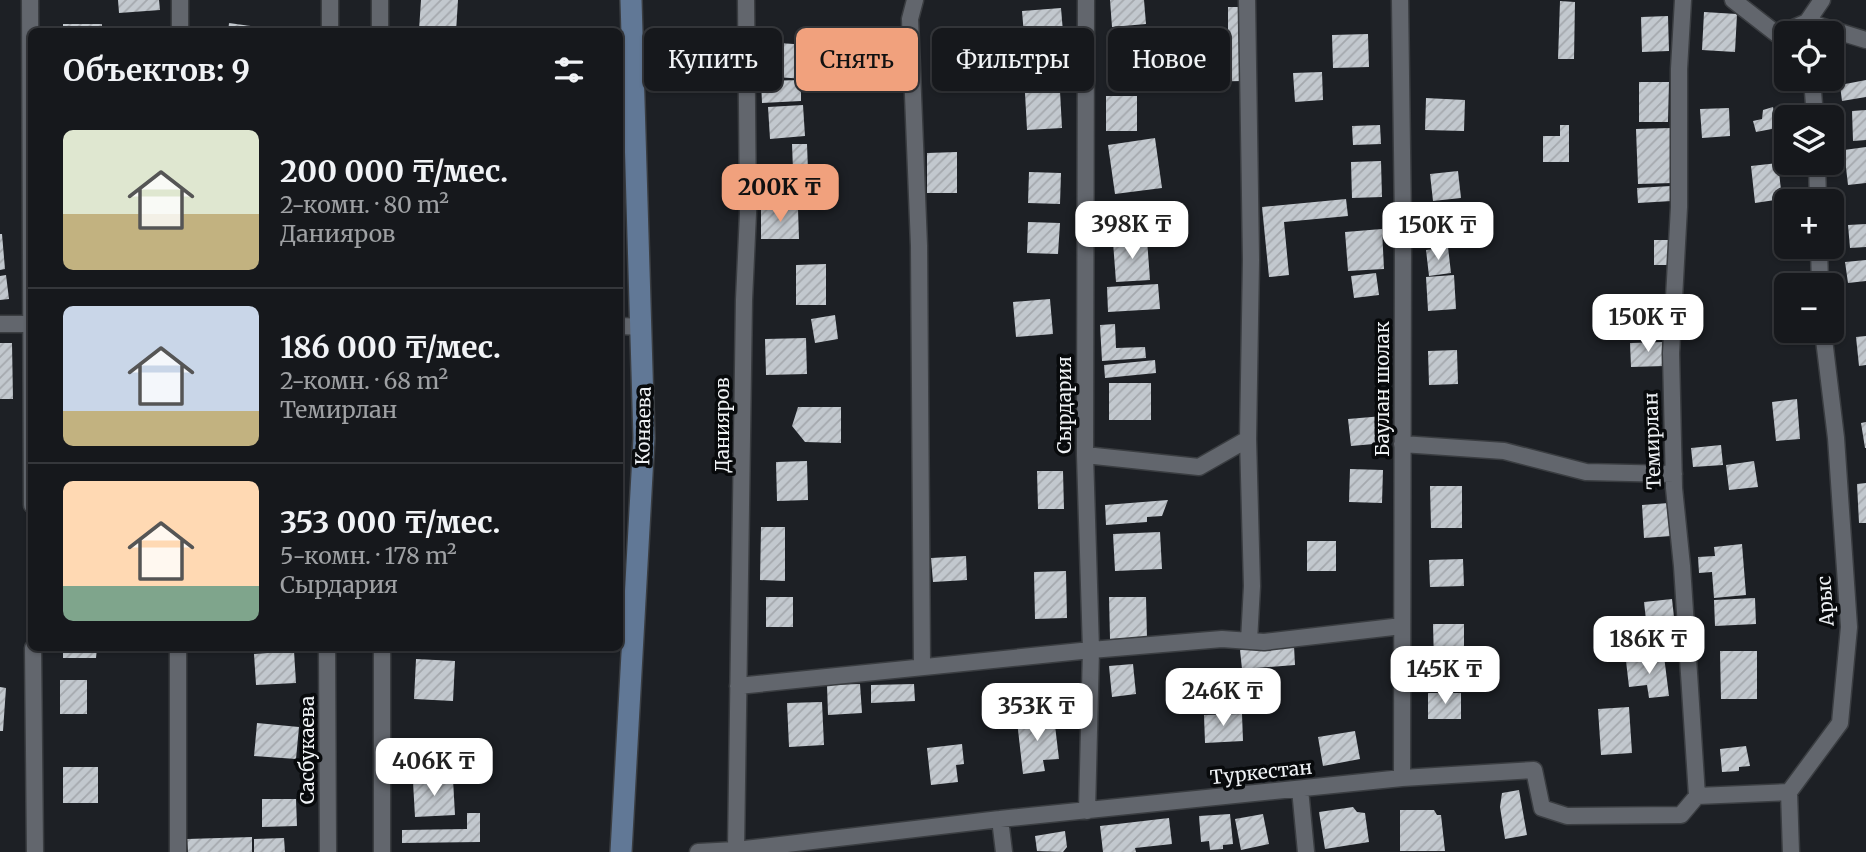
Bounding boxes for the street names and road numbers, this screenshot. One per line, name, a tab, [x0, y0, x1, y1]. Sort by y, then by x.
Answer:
street label: Баулан шолак	[1370, 321, 1394, 457]
street label: Сырдария	[1052, 356, 1076, 454]
street label: Данияров	[710, 377, 734, 473]
street label: Конаева	[630, 386, 656, 466]
street label: Темирлан	[1638, 392, 1666, 490]
street label: Арыс	[1811, 575, 1839, 628]
street label: Сасбукаева	[295, 696, 319, 804]
street label: Туркестан	[1209, 755, 1313, 789]

